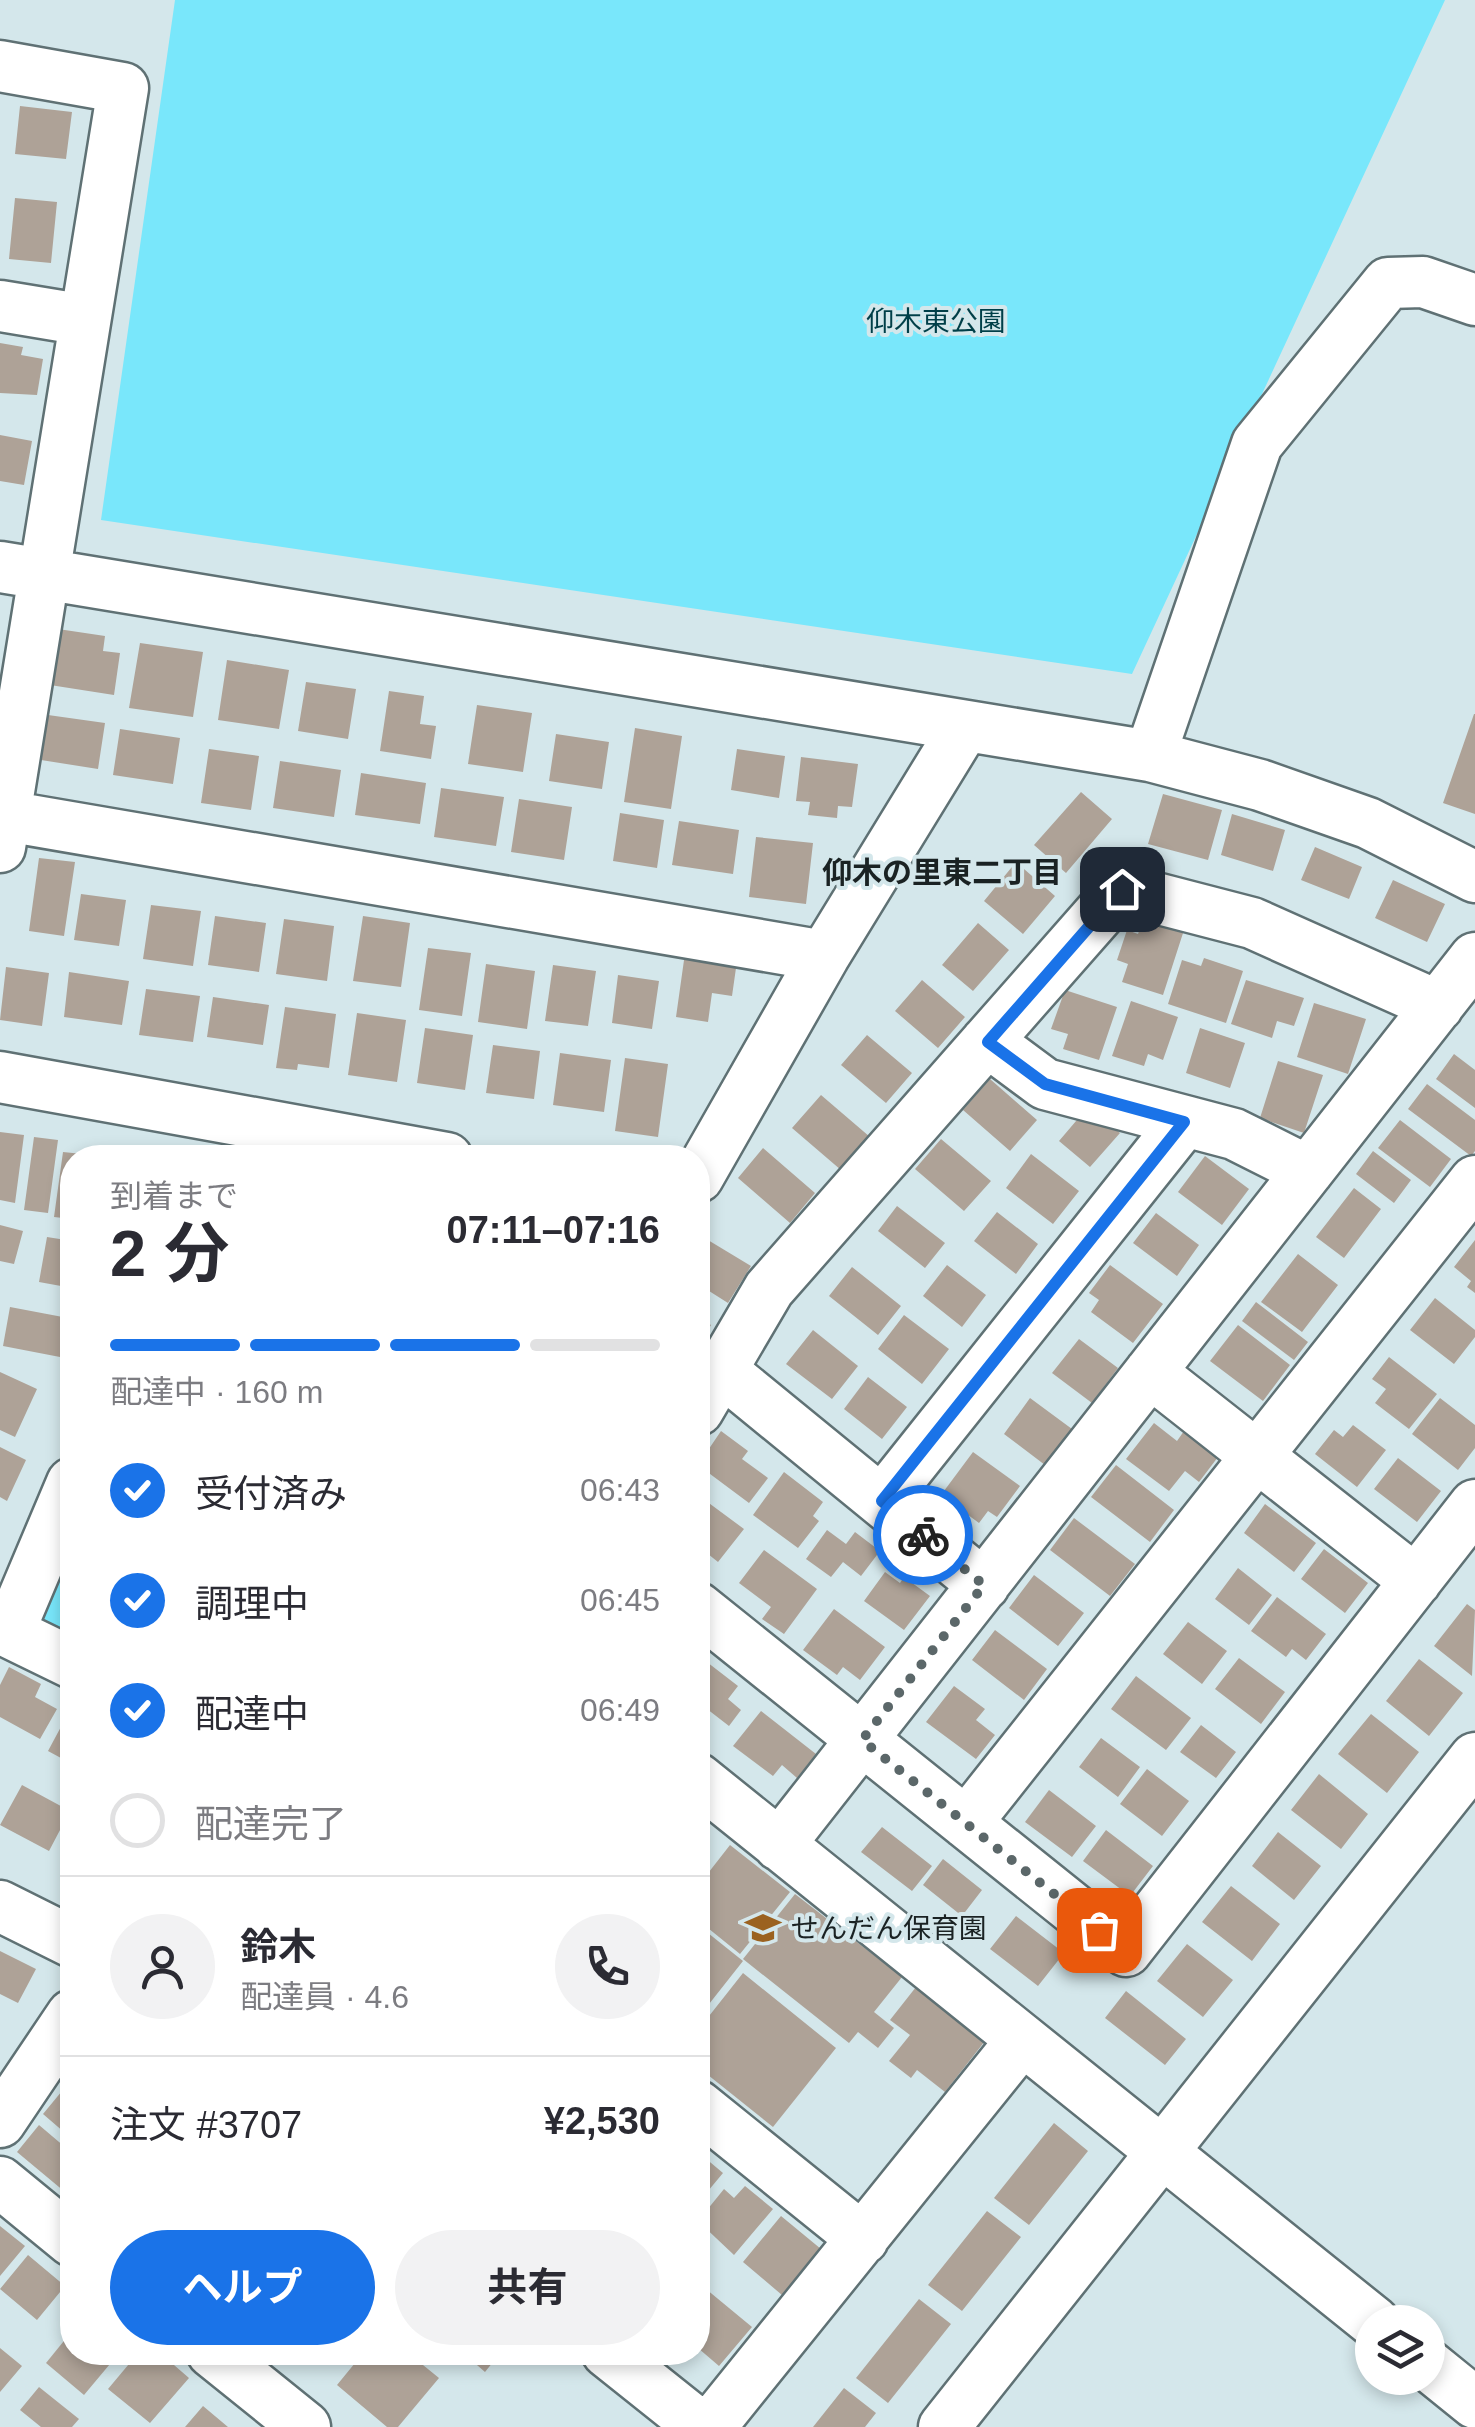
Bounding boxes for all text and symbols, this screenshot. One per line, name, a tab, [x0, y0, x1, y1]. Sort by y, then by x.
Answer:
park label: 仰木東公園	[866, 306, 1006, 337]
pin	[1080, 847, 1165, 932]
district label: 仰木の里東二丁目	[822, 856, 1062, 889]
icon: home	[1095, 862, 1150, 917]
text: 到着まで	[110, 1178, 238, 1214]
text: 07:11–07:16	[447, 1209, 660, 1251]
text: 2 分	[110, 1217, 229, 1290]
text: 配達中 · 160 m	[110, 1374, 323, 1410]
icon: check	[110, 1463, 165, 1518]
text: 06:43	[580, 1472, 660, 1508]
text: 受付済み	[195, 1473, 347, 1515]
courier	[873, 1485, 973, 1585]
icon: bike	[896, 1508, 951, 1563]
icon: check	[110, 1573, 165, 1628]
text: 06:45	[580, 1582, 660, 1618]
text: 調理中	[195, 1583, 309, 1625]
icon: check	[110, 1683, 165, 1738]
text: 06:49	[580, 1692, 660, 1728]
text: 配達中	[195, 1693, 309, 1735]
text: 配達完了	[195, 1803, 347, 1845]
pin	[1057, 1888, 1142, 1973]
icon: bag	[1072, 1903, 1127, 1958]
school or university icon: せんだん保育園	[744, 1909, 782, 1947]
place label: せんだん保育園	[791, 1913, 987, 1944]
button: person	[110, 1914, 215, 2019]
button: phone	[555, 1914, 660, 2019]
text: 鈴木	[240, 1926, 316, 1968]
text: 配達員 · 4.6	[240, 1979, 409, 2015]
text: ¥2,530	[544, 2100, 660, 2142]
text: 注文 #3707	[110, 2104, 302, 2146]
button: ヘルプ	[110, 2230, 375, 2345]
button: 共有	[395, 2230, 660, 2345]
map controls	[1355, 2305, 1445, 2395]
button: layers	[1355, 2305, 1445, 2395]

